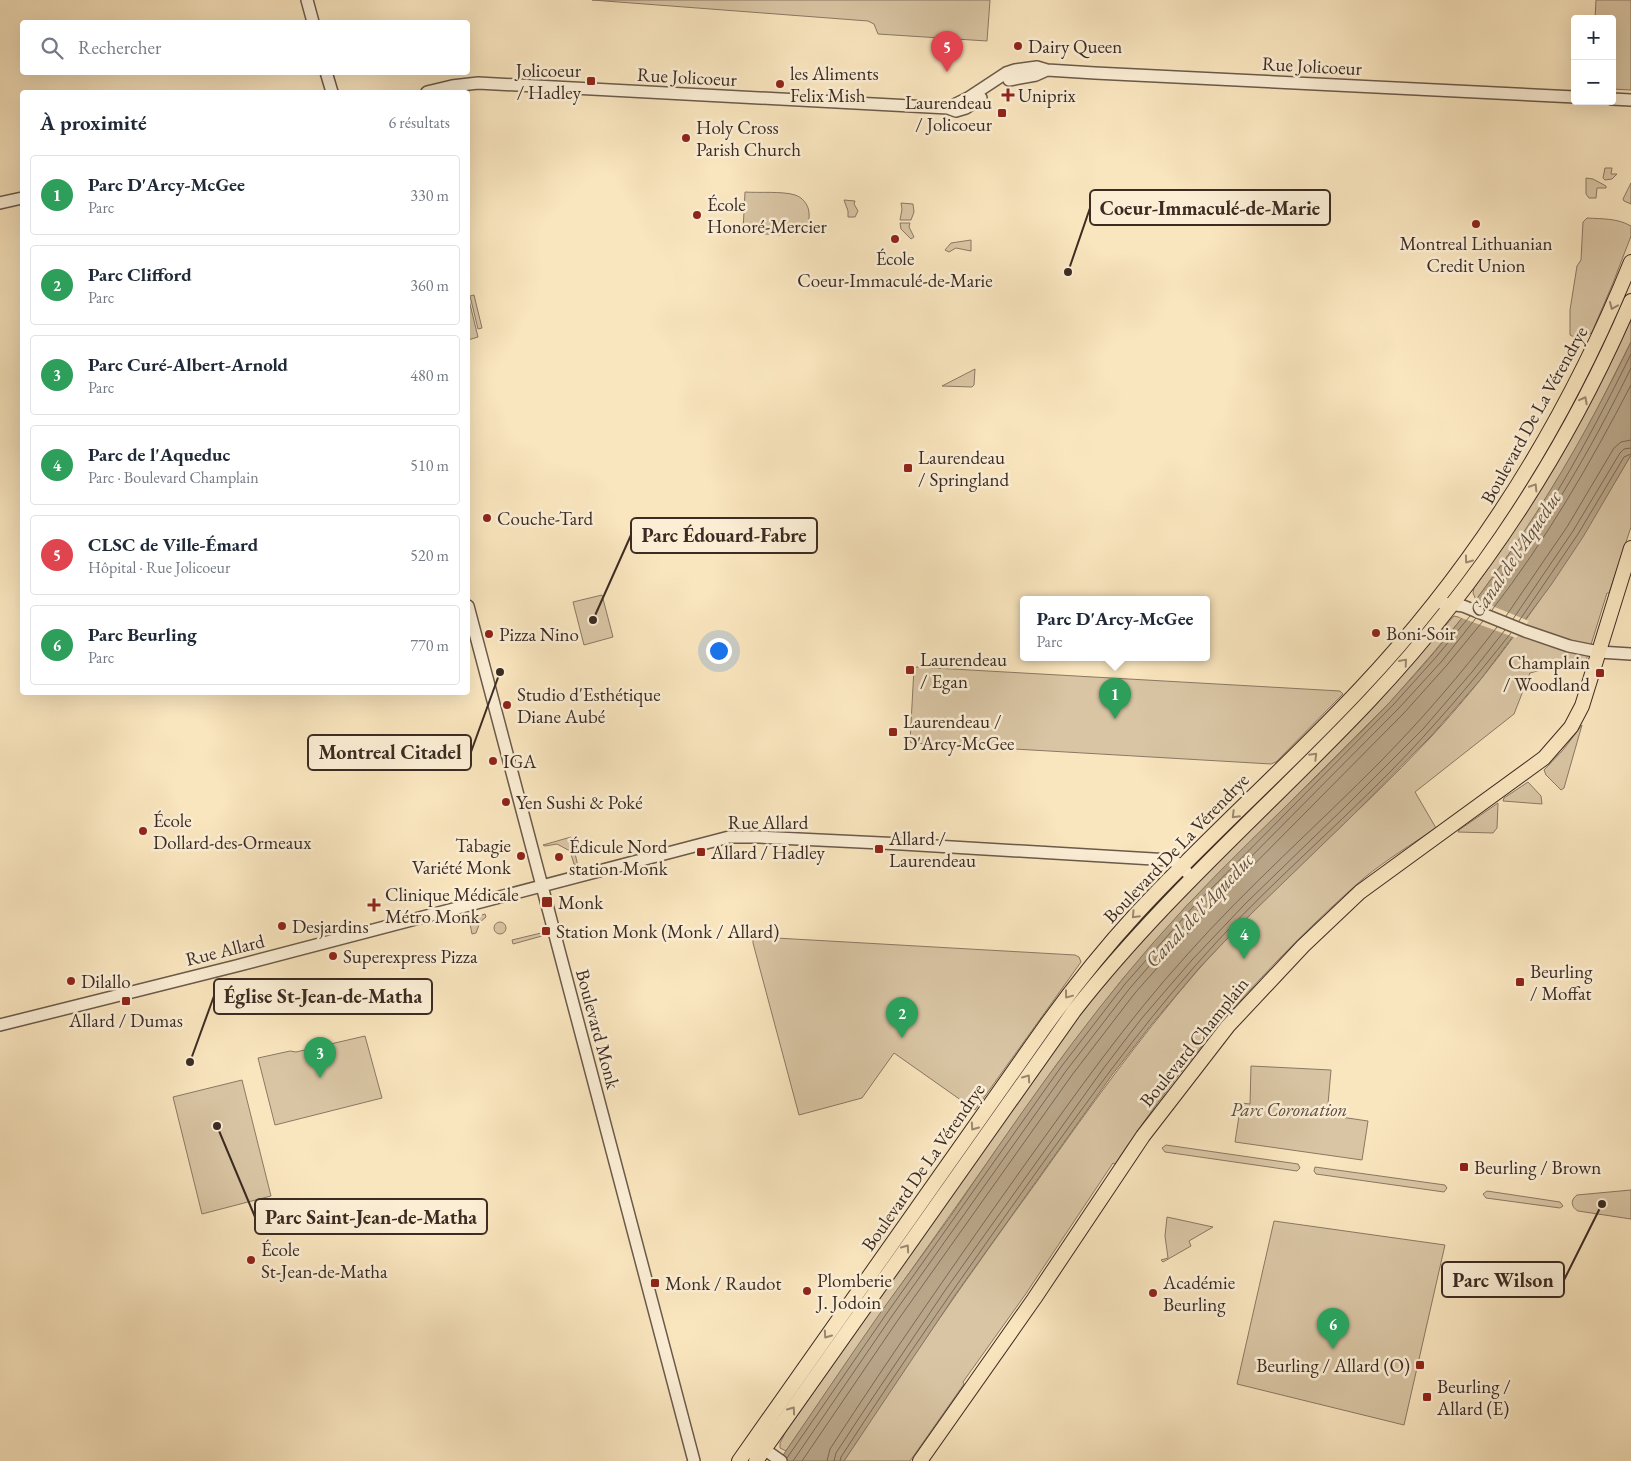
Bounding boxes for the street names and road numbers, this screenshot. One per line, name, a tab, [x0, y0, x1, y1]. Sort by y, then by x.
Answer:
street label: Rue Jolicoeur	[1261, 51, 1363, 81]
street label: Rue Jolicoeur	[636, 62, 738, 92]
street label: Boulevard De La Vérendrye	[1475, 322, 1593, 508]
street label: Boulevard De La Vérendrye	[1098, 768, 1254, 928]
street label: Rue Allard	[728, 810, 809, 835]
street label: Rue Allard	[183, 928, 267, 972]
street label: Boulevard Monk	[570, 966, 626, 1093]
street label: Boulevard Champlain	[1134, 972, 1254, 1112]
street label: Boulevard De La Vérendrye	[856, 1078, 990, 1256]

